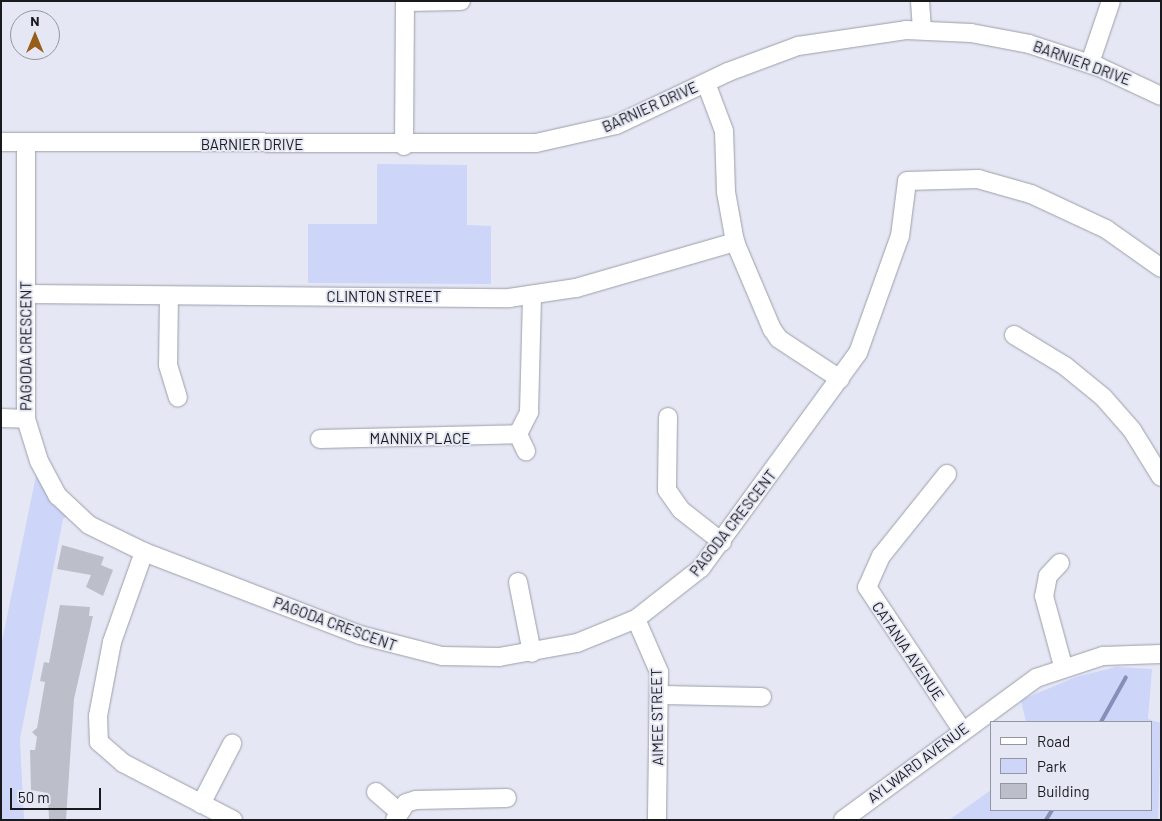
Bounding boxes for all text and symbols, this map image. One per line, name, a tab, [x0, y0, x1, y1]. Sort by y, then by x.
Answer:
north arrow	[10, 10, 60, 60]
text: N	[30, 12, 40, 29]
street label: BARNIER DRIVE	[1031, 37, 1133, 89]
street label: BARNIER DRIVE	[599, 78, 701, 136]
street label: BARNIER DRIVE	[201, 136, 303, 154]
street label: PAGODA CRESCENT	[17, 281, 35, 411]
street label: CLINTON STREET	[327, 288, 441, 306]
street label: MANNIX PLACE	[370, 430, 470, 448]
street label: PAGODA CRESCENT	[686, 466, 780, 580]
street label: PAGODA CRESCENT	[271, 593, 399, 655]
street label: CATANIA AVENUE	[868, 598, 948, 704]
street label: AIMEE STREET	[647, 668, 667, 766]
street label: AYLWARD AVENUE	[864, 719, 972, 807]
legend	[990, 721, 1152, 811]
text: Road	[1037, 732, 1070, 750]
text: Park	[1037, 757, 1066, 775]
scale bar	[12, 778, 104, 810]
text: Building	[1037, 782, 1090, 800]
text: 50 m	[18, 788, 50, 806]

